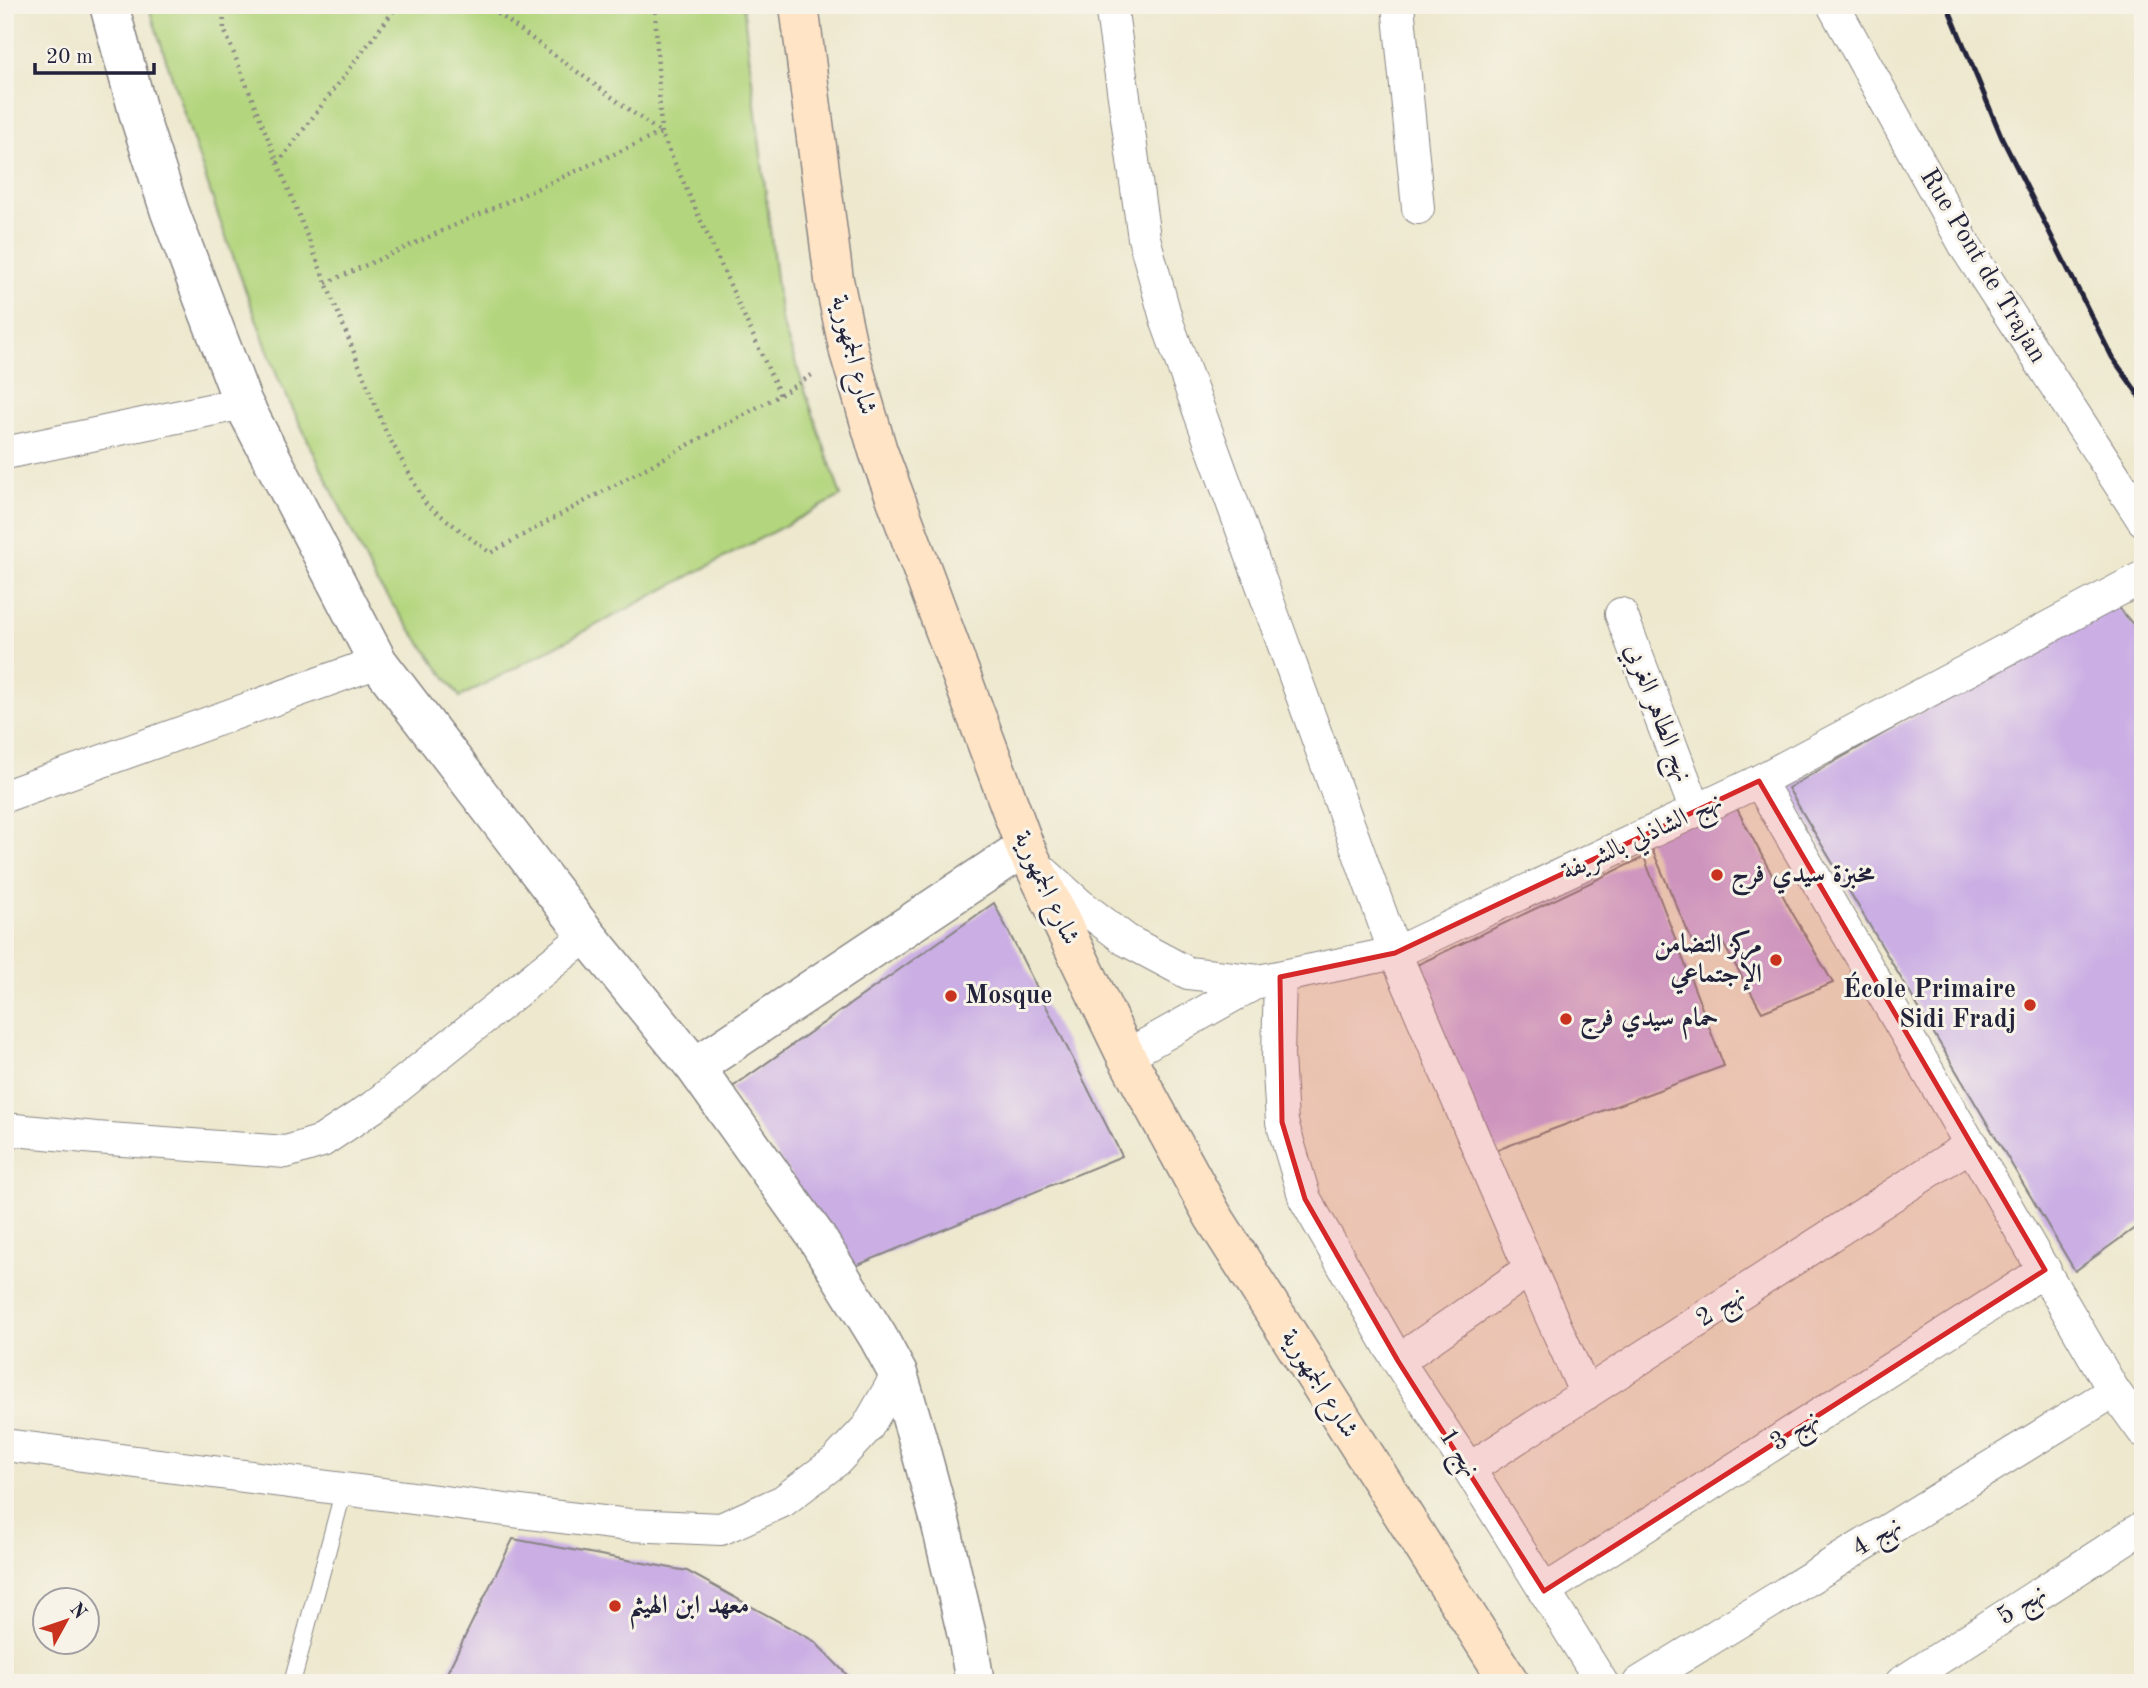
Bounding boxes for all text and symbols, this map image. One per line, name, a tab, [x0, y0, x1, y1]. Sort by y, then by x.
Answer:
scale bar	[35, 32, 154, 76]
text: 20 m	[46, 47, 93, 68]
street label: Rue Pont de Trajan	[1915, 164, 2051, 368]
street label: شارع الجمهورية	[819, 292, 880, 419]
street label: نهج الطاهر الغربي	[1611, 640, 1696, 789]
street label: نهج الشاذلي بالشريفة	[1558, 788, 1730, 894]
street label: شارع الجمهورية	[1002, 827, 1084, 952]
place label: مخبزة سيدي فرج	[1731, 862, 1876, 896]
marker: مخبزة سيدي فرج	[1709, 867, 1725, 883]
place label: مركز التضامن الإجتماعي	[1654, 929, 1762, 995]
marker: مركز التضامن الإجتماعي	[1768, 952, 1784, 968]
place label: École Primaire Sidi Fradj	[1843, 971, 2016, 1033]
place label: Mosque	[965, 983, 1053, 1009]
marker: Mosque	[943, 988, 959, 1004]
marker: École Primaire Sidi Fradj	[2022, 997, 2038, 1013]
place label: حمام سيدي فرج	[1580, 1005, 1718, 1040]
marker: حمام سيدي فرج	[1558, 1011, 1574, 1027]
street label: نهج 2	[1692, 1282, 1755, 1340]
street label: شارع الجمهورية	[1270, 1325, 1362, 1446]
street label: نهج 3	[1766, 1406, 1829, 1464]
street label: نهج 1	[1426, 1424, 1484, 1487]
street label: نهج 4	[1848, 1512, 1911, 1570]
street label: نهج 5	[1993, 1580, 2056, 1638]
north arrow	[32, 1586, 102, 1656]
place label: معهد ابن الهيثم	[629, 1593, 749, 1630]
marker: معهد ابن الهيثم	[607, 1598, 623, 1614]
text: N	[65, 1600, 89, 1624]

